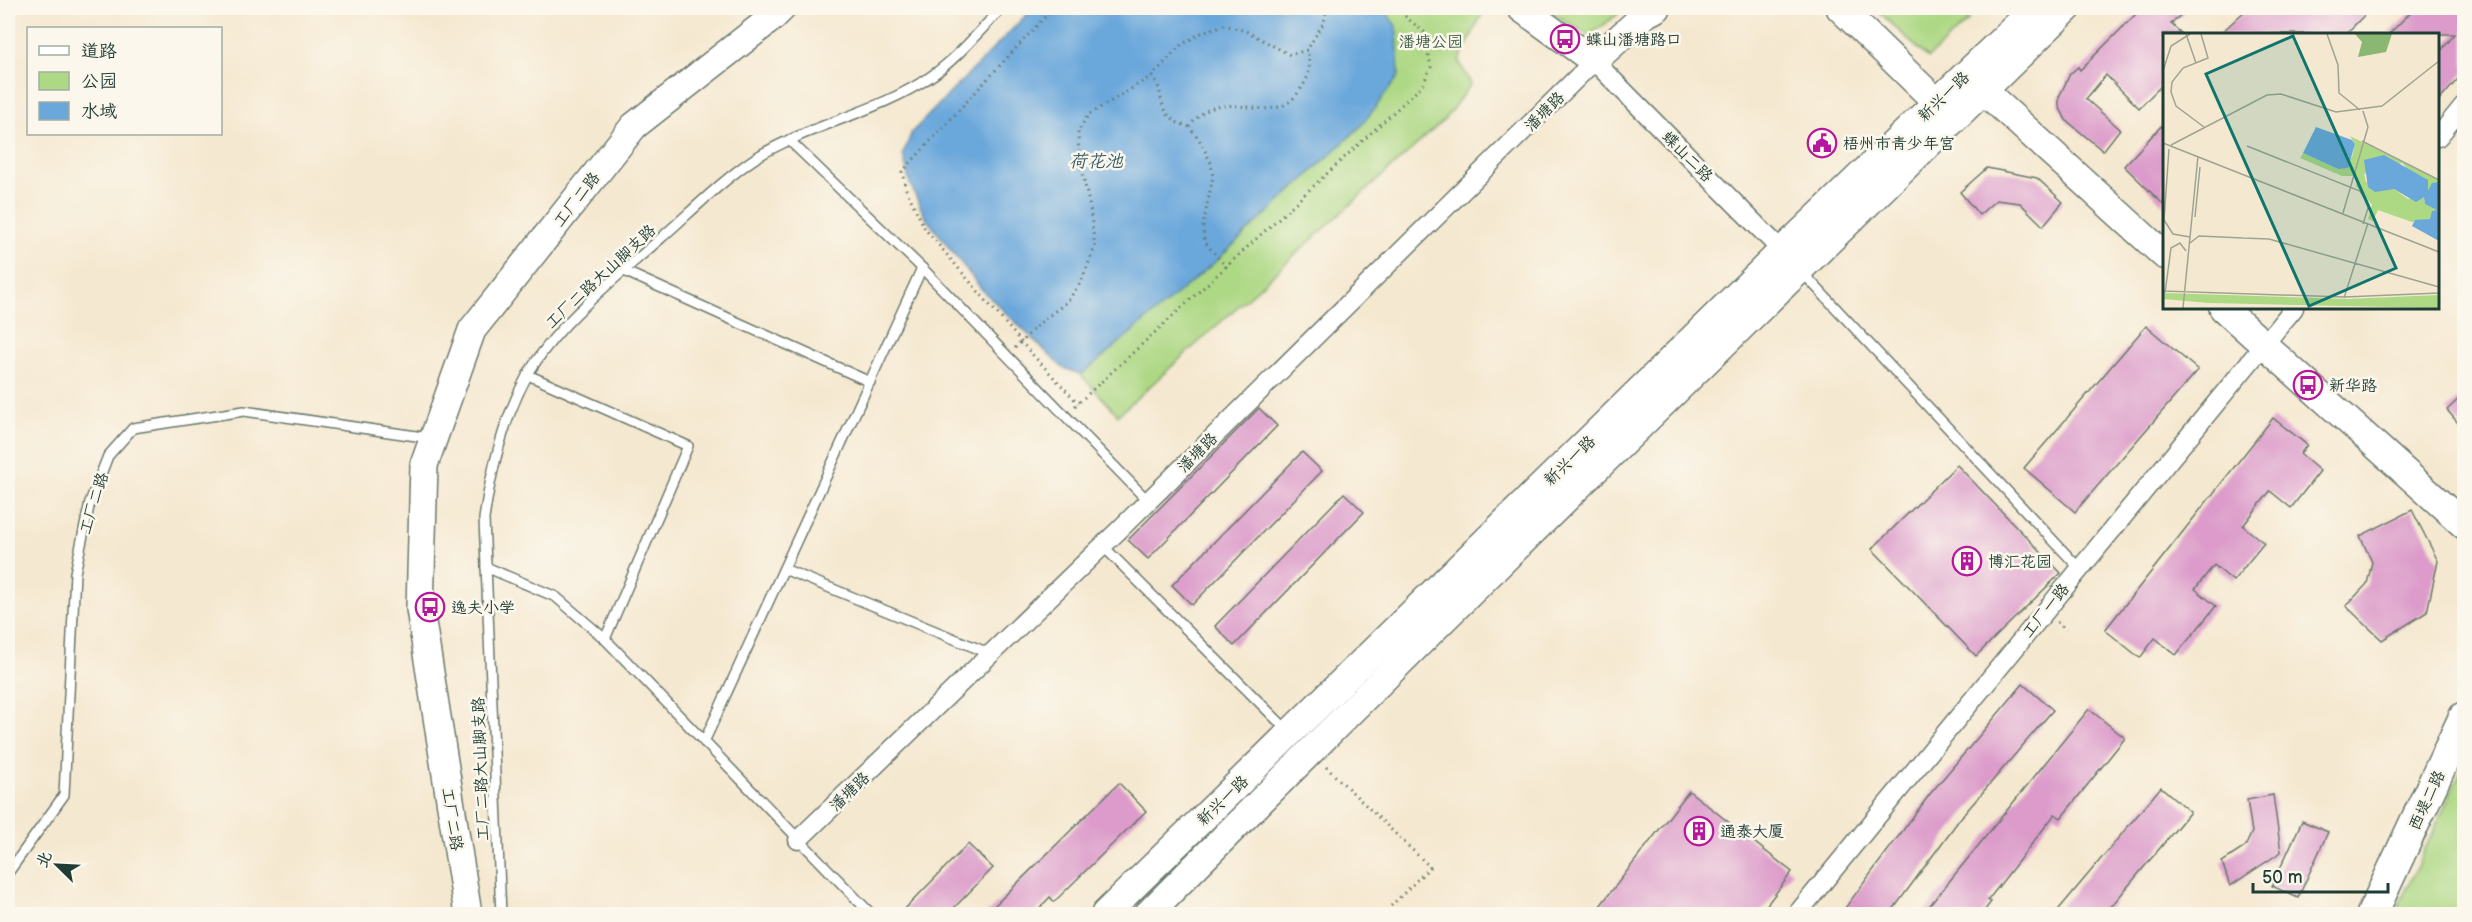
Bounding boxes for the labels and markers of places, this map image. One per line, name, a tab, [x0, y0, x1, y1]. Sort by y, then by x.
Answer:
bus stop icon: 蝶山潘塘路口	[1549, 23, 1581, 55]
place label: 蝶山潘塘路口	[1586, 31, 1682, 50]
public building icon: 梧州市青少年宫	[1806, 127, 1838, 159]
place label: 梧州市青少年宫	[1843, 135, 1955, 154]
bus stop icon: 新华路	[2292, 369, 2324, 401]
place label: 新华路	[2329, 377, 2377, 396]
building icon: 博汇花园	[1951, 545, 1983, 577]
place label: 博汇花园	[1988, 553, 2052, 572]
bus stop icon: 逸夫小学	[414, 591, 446, 623]
place label: 逸夫小学	[451, 599, 515, 618]
building icon: 通泰大厦	[1683, 815, 1715, 847]
place label: 通泰大厦	[1720, 823, 1784, 842]

